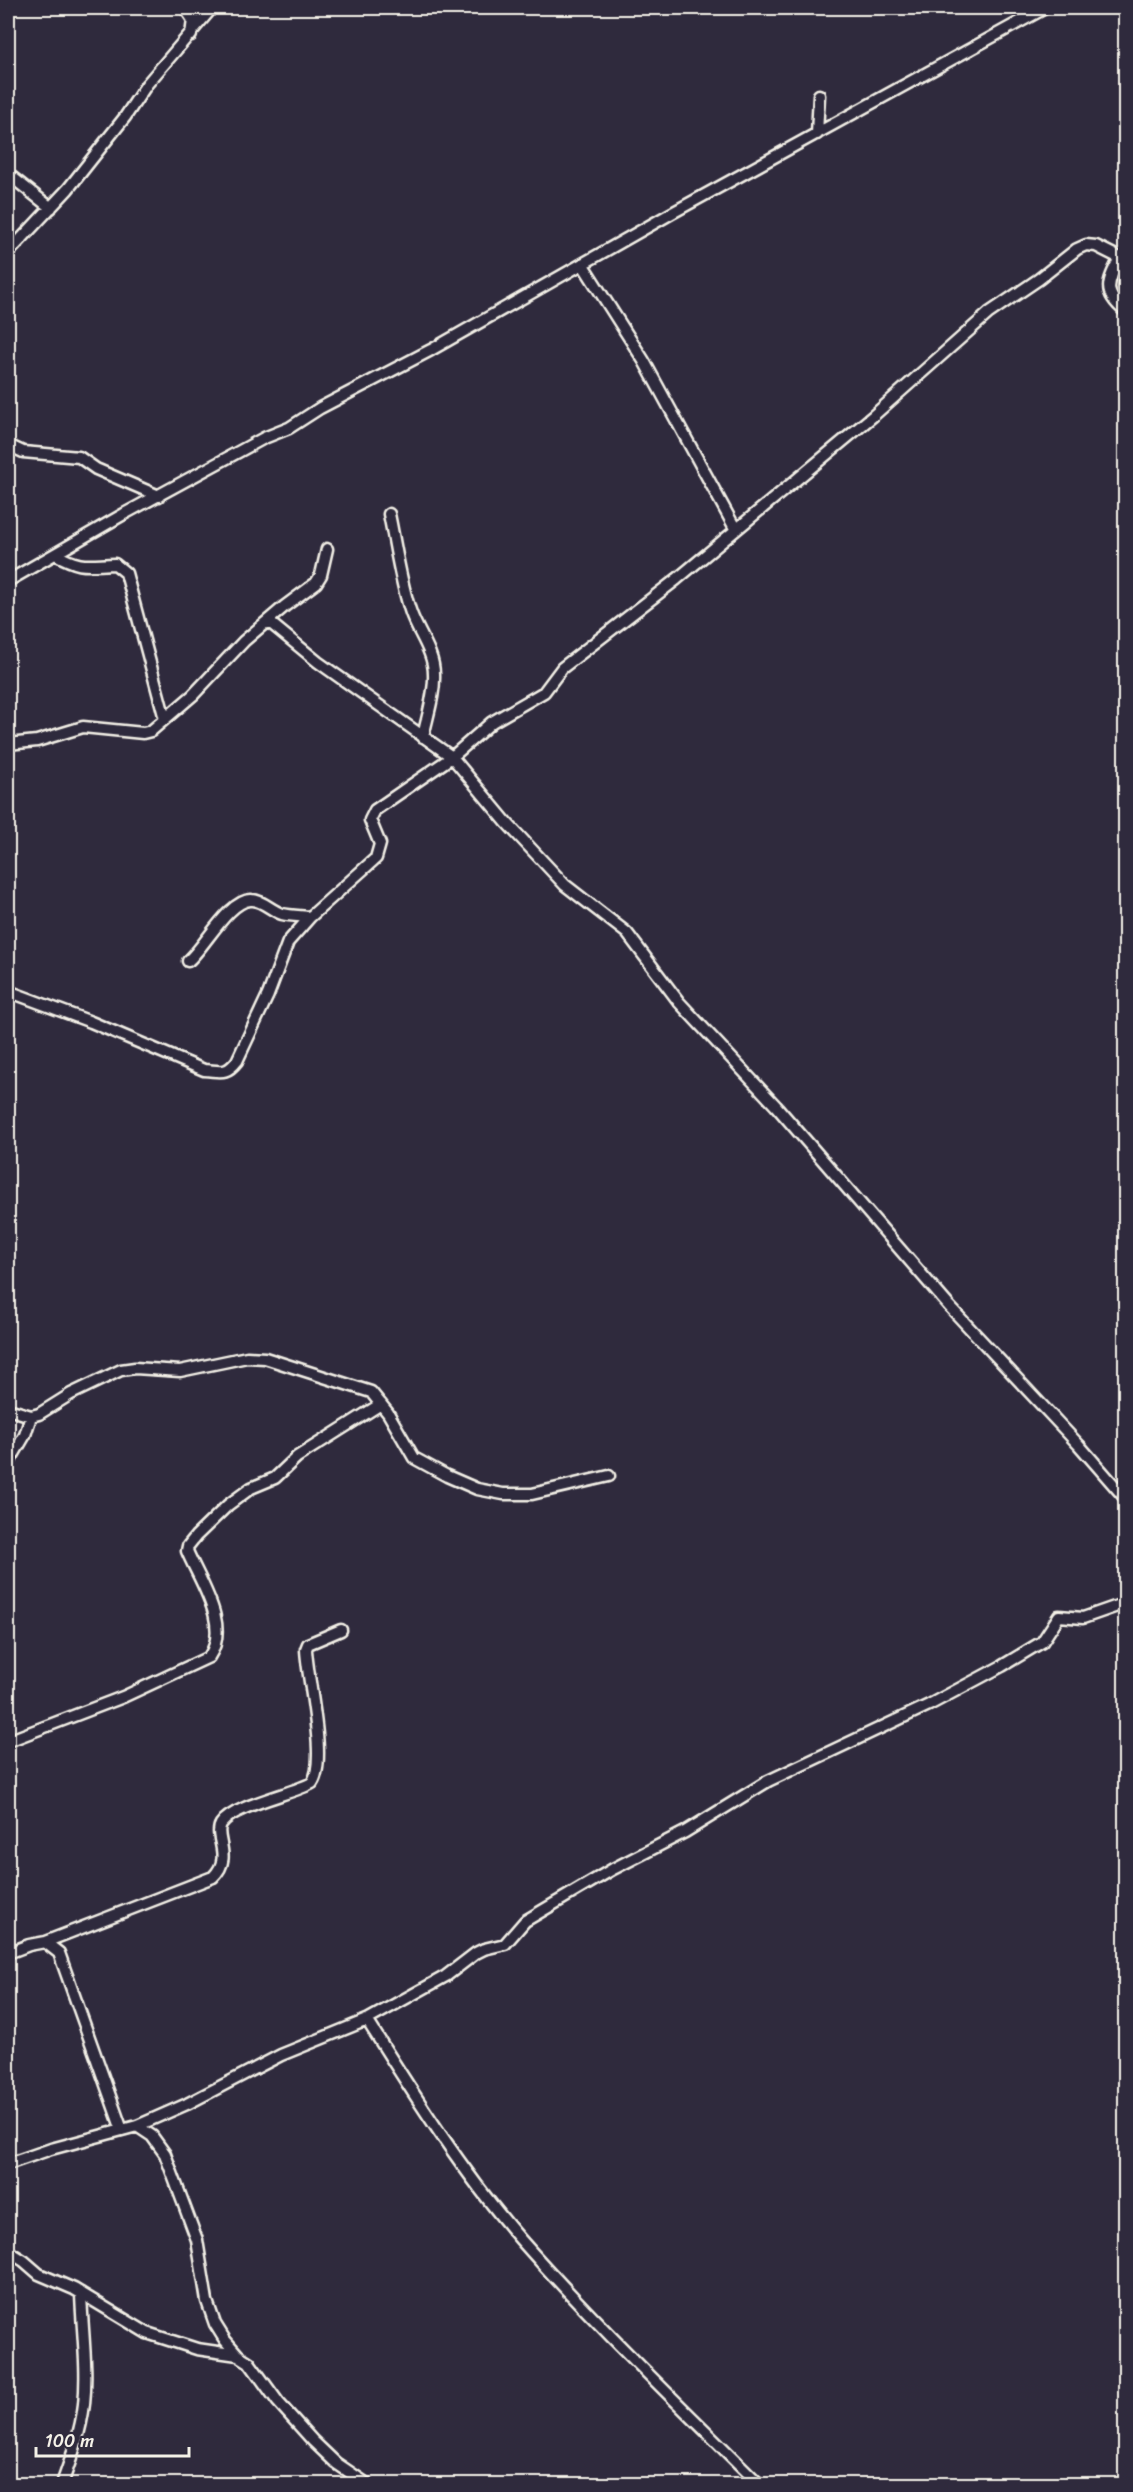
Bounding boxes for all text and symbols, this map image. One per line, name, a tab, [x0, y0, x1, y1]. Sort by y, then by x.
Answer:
scale bar	[36, 2420, 189, 2458]
text: 100 m	[45, 2425, 94, 2457]

